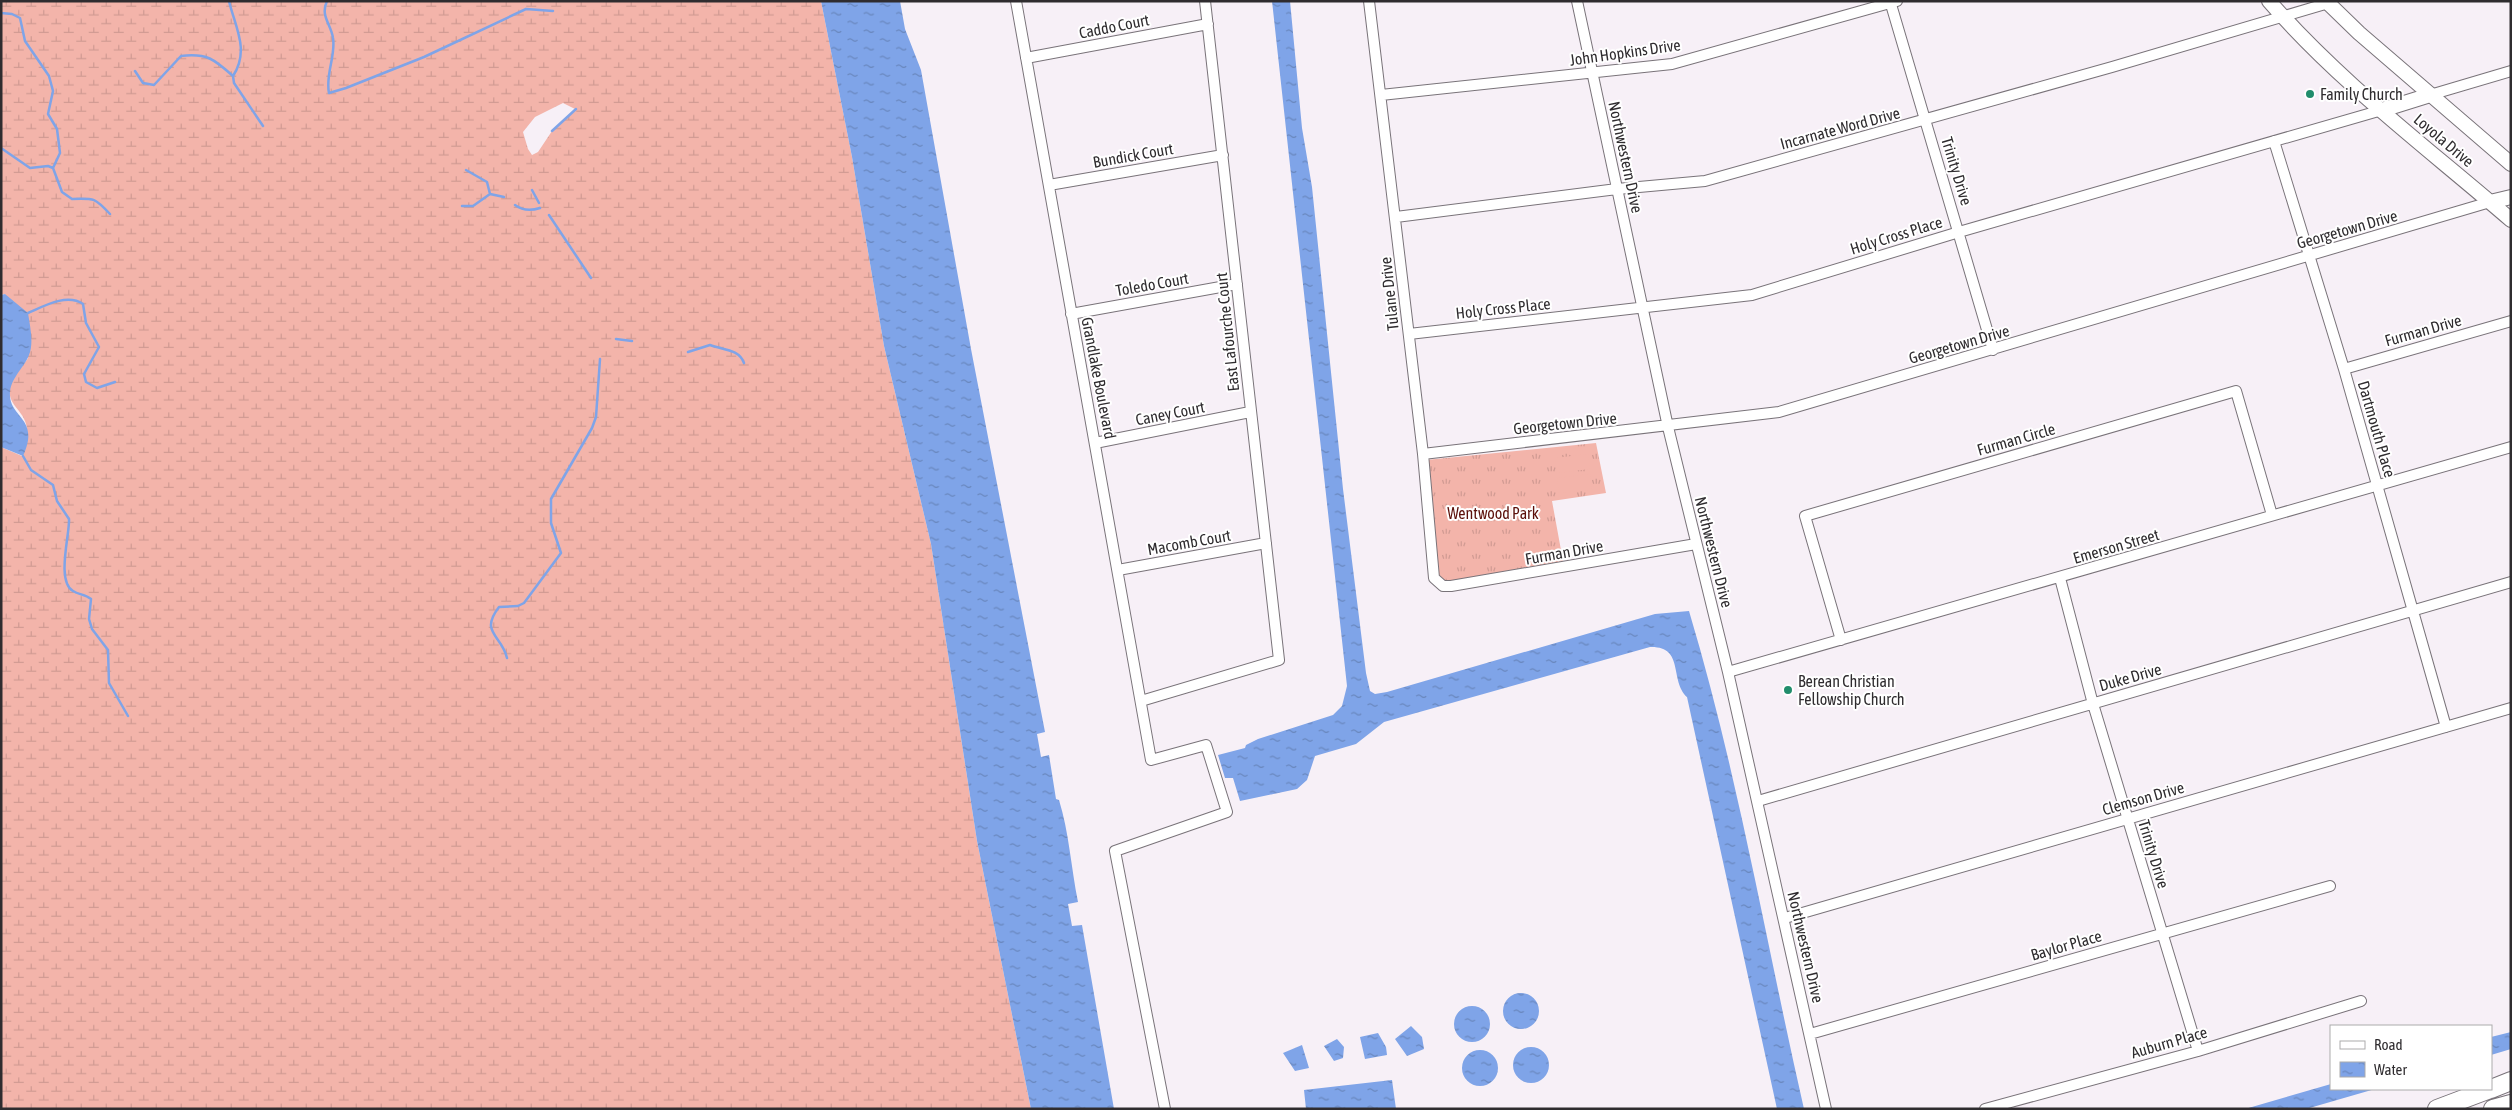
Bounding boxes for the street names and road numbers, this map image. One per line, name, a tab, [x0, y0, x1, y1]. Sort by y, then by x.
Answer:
street label: Caddo Court	[1077, 10, 1151, 42]
street label: John Hopkins Drive	[1568, 35, 1682, 70]
street label: Northwestern Drive	[1605, 100, 1647, 214]
street label: Incarnate Word Drive	[1778, 103, 1902, 153]
street label: Loyola Drive	[2410, 110, 2478, 171]
street label: Trinity Drive	[1937, 135, 1976, 208]
street label: Bundick Court	[1091, 139, 1175, 171]
street label: Georgetown Drive	[2295, 206, 2400, 253]
street label: Holy Cross Place	[1848, 212, 1944, 258]
street label: Tulane Drive	[1376, 256, 1402, 332]
street label: Toledo Court	[1114, 269, 1190, 299]
street label: East Lafourche Court	[1212, 271, 1242, 392]
street label: Holy Cross Place	[1455, 294, 1551, 323]
street label: Furman Drive	[2383, 310, 2463, 350]
street label: Grandlake Boulevard	[1078, 316, 1120, 440]
street label: Georgetown Drive	[1907, 321, 2012, 368]
street label: Dartmouth Place	[2355, 379, 2399, 479]
street label: Caney Court	[1134, 397, 1207, 429]
street label: Georgetown Drive	[1513, 409, 1618, 438]
street label: Furman Circle	[1975, 419, 2057, 459]
street label: Northwestern Drive	[1692, 495, 1736, 609]
street label: Emerson Street	[2071, 525, 2161, 567]
street label: Macomb Court	[1146, 526, 1233, 558]
street label: Furman Drive	[1524, 536, 1604, 568]
street label: Duke Drive	[2097, 660, 2163, 694]
street label: Clemson Drive	[2100, 778, 2186, 818]
street label: Trinity Drive	[2134, 818, 2173, 891]
street label: Northwestern Drive	[1784, 890, 1828, 1004]
street label: Baylor Place	[2029, 926, 2104, 965]
street label: Auburn Place	[2129, 1023, 2209, 1061]

